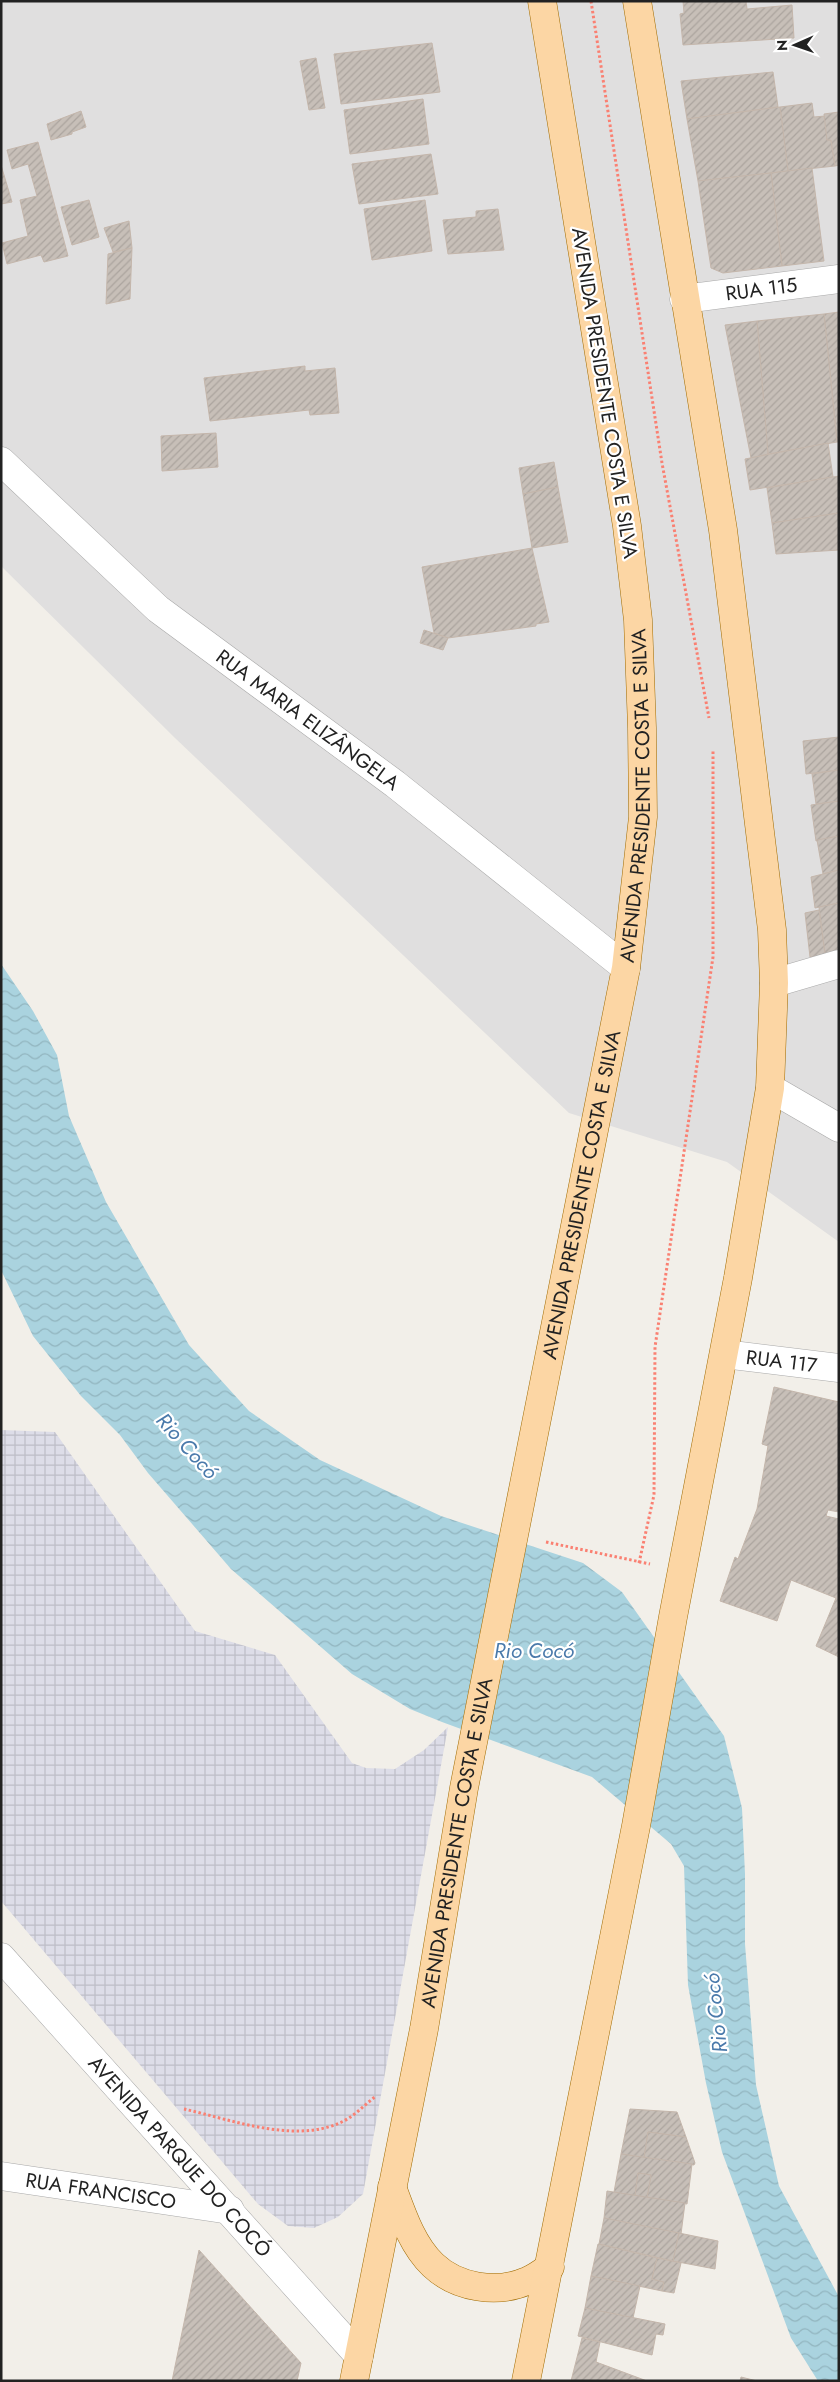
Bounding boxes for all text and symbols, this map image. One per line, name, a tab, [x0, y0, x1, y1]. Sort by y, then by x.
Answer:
north arrow	[770, 20, 820, 70]
text: N	[772, 40, 792, 51]
street label: AVENIDA PRESIDENTE COSTA E SILVA	[564, 226, 645, 561]
street label: RUA 115	[724, 271, 799, 309]
street label: AVENIDA PRESIDENTE COSTA E SILVA	[613, 627, 658, 964]
street label: RUA MARIA ELIZÂNGELA	[210, 643, 406, 798]
street label: AVENIDA PRESIDENTE COSTA E SILVA	[535, 1027, 629, 1362]
street label: RUA 117	[744, 1343, 819, 1380]
water label: Rio Cocó	[149, 1406, 225, 1486]
water label: Rio Cocó	[494, 1636, 574, 1666]
street label: AVENIDA PRESIDENTE COSTA E SILVA	[414, 1674, 501, 2010]
water label: Rio Cocó	[697, 1972, 735, 2054]
street label: AVENIDA PARQUE DO COCÓ	[81, 2050, 278, 2264]
street label: RUA FRANCISCO	[24, 2166, 178, 2217]

